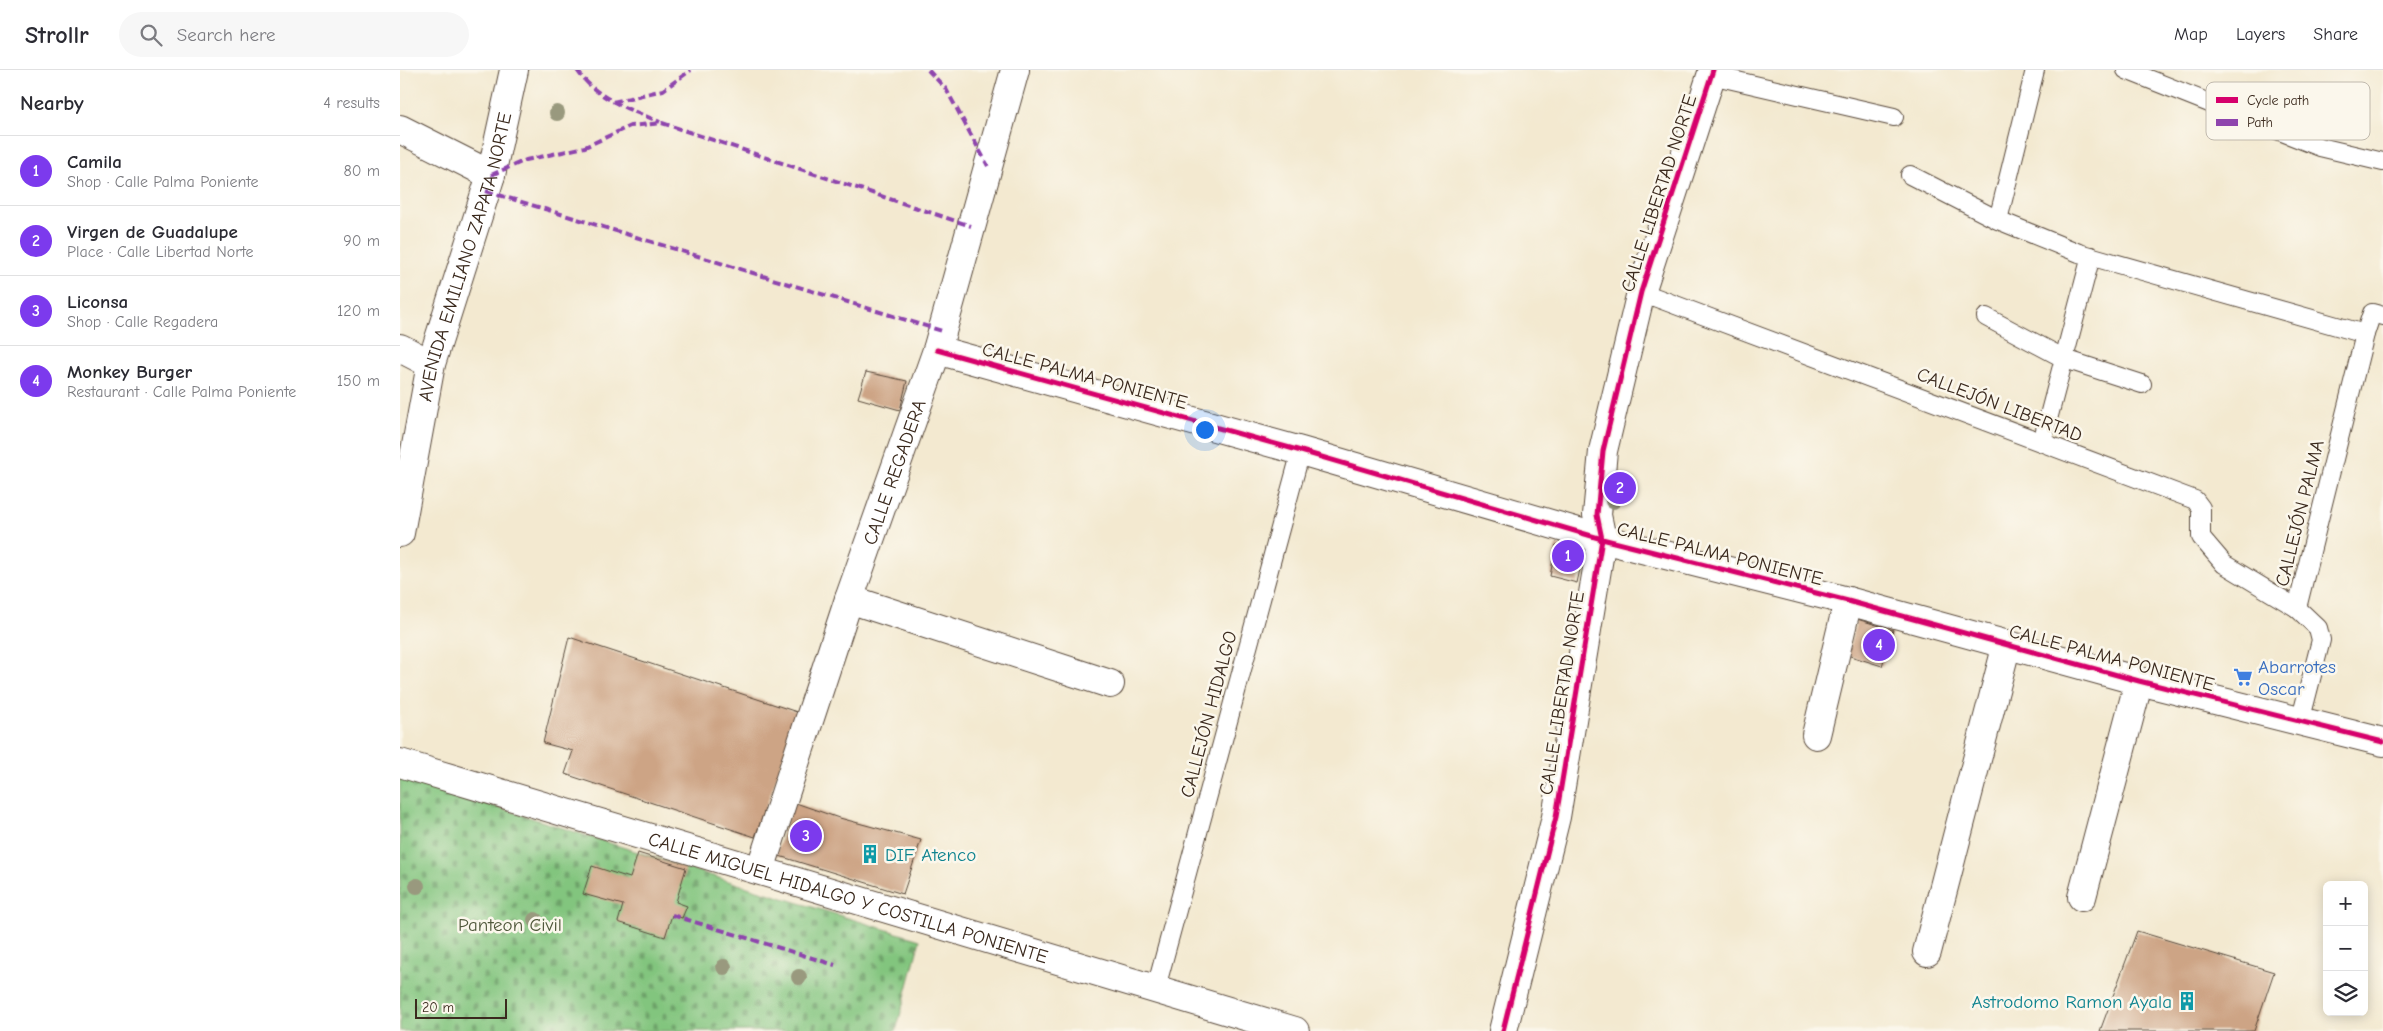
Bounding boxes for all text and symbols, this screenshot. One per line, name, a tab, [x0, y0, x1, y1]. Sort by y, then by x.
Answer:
search box	[119, 12, 469, 57]
text: Strollr	[25, 21, 89, 49]
icon: search	[137, 21, 165, 49]
text: Search here	[177, 24, 276, 46]
text: Map	[2174, 24, 2208, 45]
text: Layers	[2236, 24, 2285, 45]
text: Share	[2313, 24, 2358, 45]
legend	[2206, 82, 2370, 140]
text: Nearby	[20, 91, 84, 115]
street label: CALLE LIBERTAD NORTE	[1617, 92, 1701, 295]
text: Cycle path	[2247, 92, 2309, 109]
text: 4 results	[323, 94, 380, 112]
street label: AVENIDA EMILIANO ZAPATA NORTE	[414, 110, 516, 403]
text: Path	[2247, 114, 2273, 131]
text: Camila	[67, 151, 122, 173]
text: 1	[33, 162, 39, 180]
text: 80 m	[343, 162, 380, 180]
text: Shop · Calle Palma Poniente	[67, 173, 258, 191]
text: Virgen de Guadalupe	[67, 221, 238, 243]
text: 2	[32, 232, 40, 250]
text: 90 m	[343, 232, 380, 250]
text: Place · Calle Libertad Norte	[67, 243, 254, 261]
text: Liconsa	[67, 291, 128, 313]
text: 3	[32, 302, 40, 320]
text: 120 m	[337, 302, 380, 320]
text: Shop · Calle Regadera	[67, 313, 218, 331]
street label: CALLE PALMA PONIENTE	[980, 338, 1190, 414]
text: Monkey Burger	[67, 361, 192, 383]
street label: CALLEJÓN LIBERTAD	[1914, 363, 2086, 447]
text: 4	[32, 372, 40, 390]
text: 150 m	[337, 372, 380, 390]
text: Restaurant · Calle Palma Poniente	[67, 383, 296, 401]
street label: CALLE REGADERA	[859, 397, 931, 548]
your location	[1192, 417, 1218, 443]
street label: CALLEJÓN PALMA	[2271, 438, 2329, 589]
pin: 2	[1604, 469, 1636, 507]
street label: CALLE PALMA PONIENTE	[1615, 518, 1825, 590]
pin: 1	[1552, 537, 1584, 575]
street label: CALLE LIBERTAD NORTE	[1535, 590, 1589, 797]
street label: CALLE PALMA PONIENTE	[2007, 620, 2217, 696]
pin: 4	[1863, 626, 1895, 664]
street label: CALLEJÓN HIDALGO	[1176, 628, 1242, 800]
place label: Abarrotes Oscar	[2258, 656, 2336, 700]
supermarket icon: Abarrotes Oscar	[2232, 666, 2254, 688]
pin: 3	[790, 817, 822, 855]
street label: CALLE MIGUEL HIDALGO Y COSTILLA PONIENTE	[646, 828, 1050, 968]
building icon: DIF Atenco	[859, 843, 881, 865]
place label: DIF Atenco	[885, 844, 976, 866]
map controls	[2323, 881, 2368, 1016]
button: +	[2323, 881, 2368, 926]
park label: Panteon Civil	[458, 914, 562, 936]
button: −	[2323, 926, 2368, 971]
button: layers	[2323, 971, 2368, 1016]
building icon: Astrodomo Ramon Ayala	[2176, 990, 2198, 1012]
place label: Astrodomo Ramon Ayala	[1972, 991, 2172, 1013]
scale bar	[415, 996, 508, 1019]
text: 20 m	[422, 999, 454, 1016]

